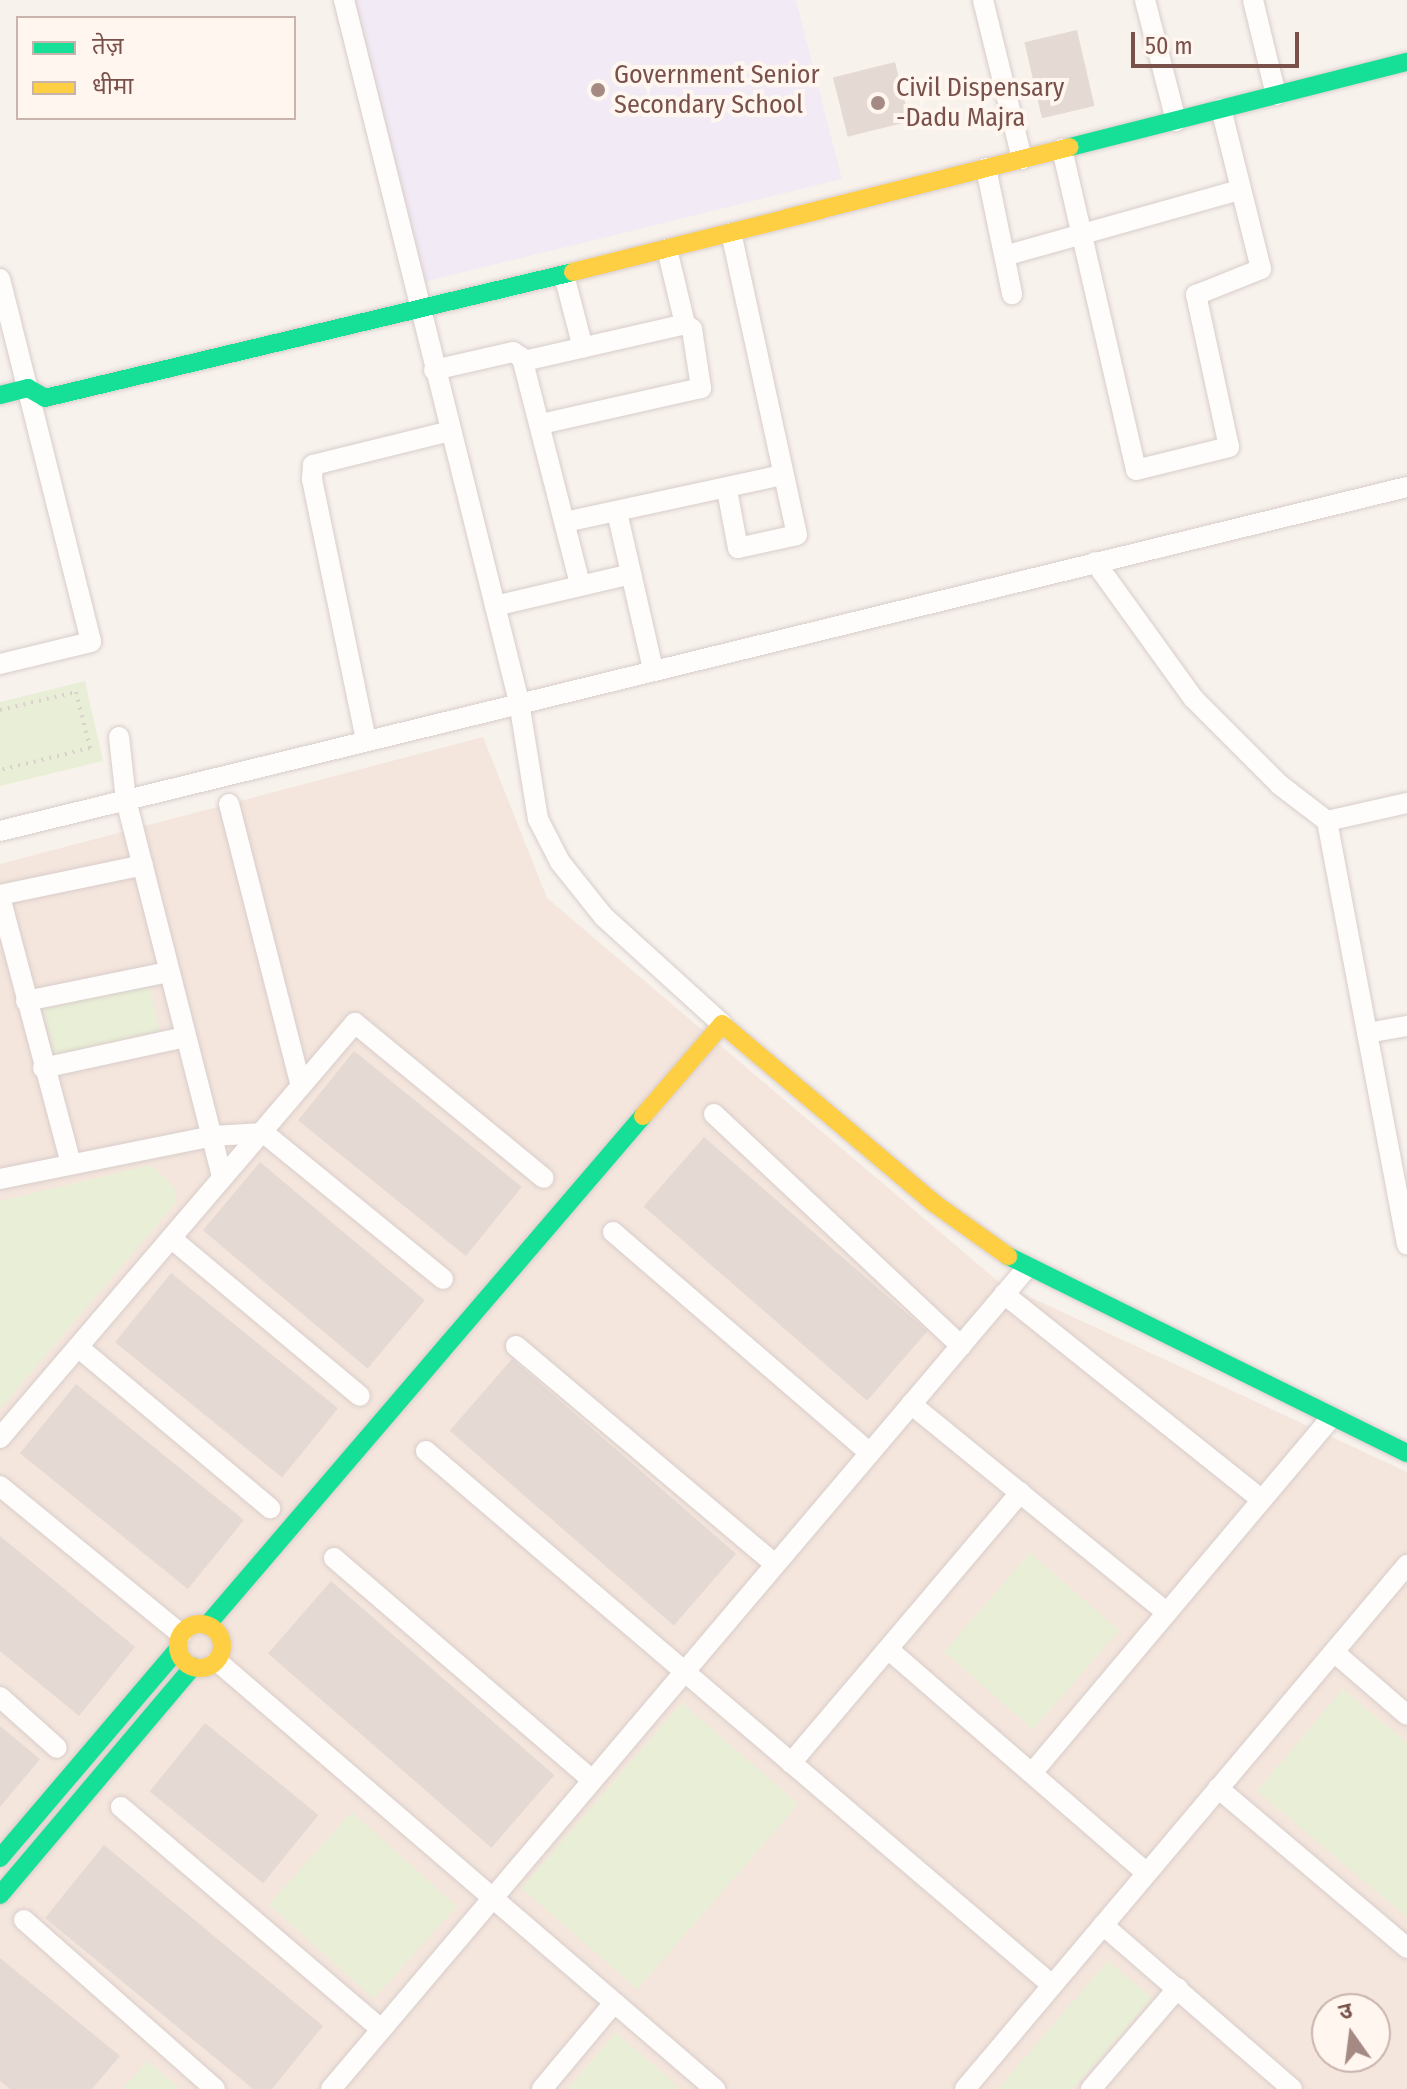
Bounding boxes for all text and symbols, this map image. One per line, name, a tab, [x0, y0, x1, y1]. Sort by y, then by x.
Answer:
legend	[16, 16, 296, 120]
scale bar	[1135, 16, 1303, 66]
text: तेज़	[92, 32, 124, 60]
text: 50 m	[1145, 32, 1193, 60]
place label: Government Senior Secondary School	[614, 59, 819, 120]
text: धीमा	[92, 72, 134, 100]
place label: Civil Dispensary -Dadu Majra	[896, 72, 1064, 134]
marker: Government Senior Secondary School	[589, 81, 607, 99]
marker: Civil Dispensary -Dadu Majra	[867, 92, 889, 114]
north arrow	[1311, 1993, 1391, 2073]
text: उ	[1336, 1997, 1355, 2026]

